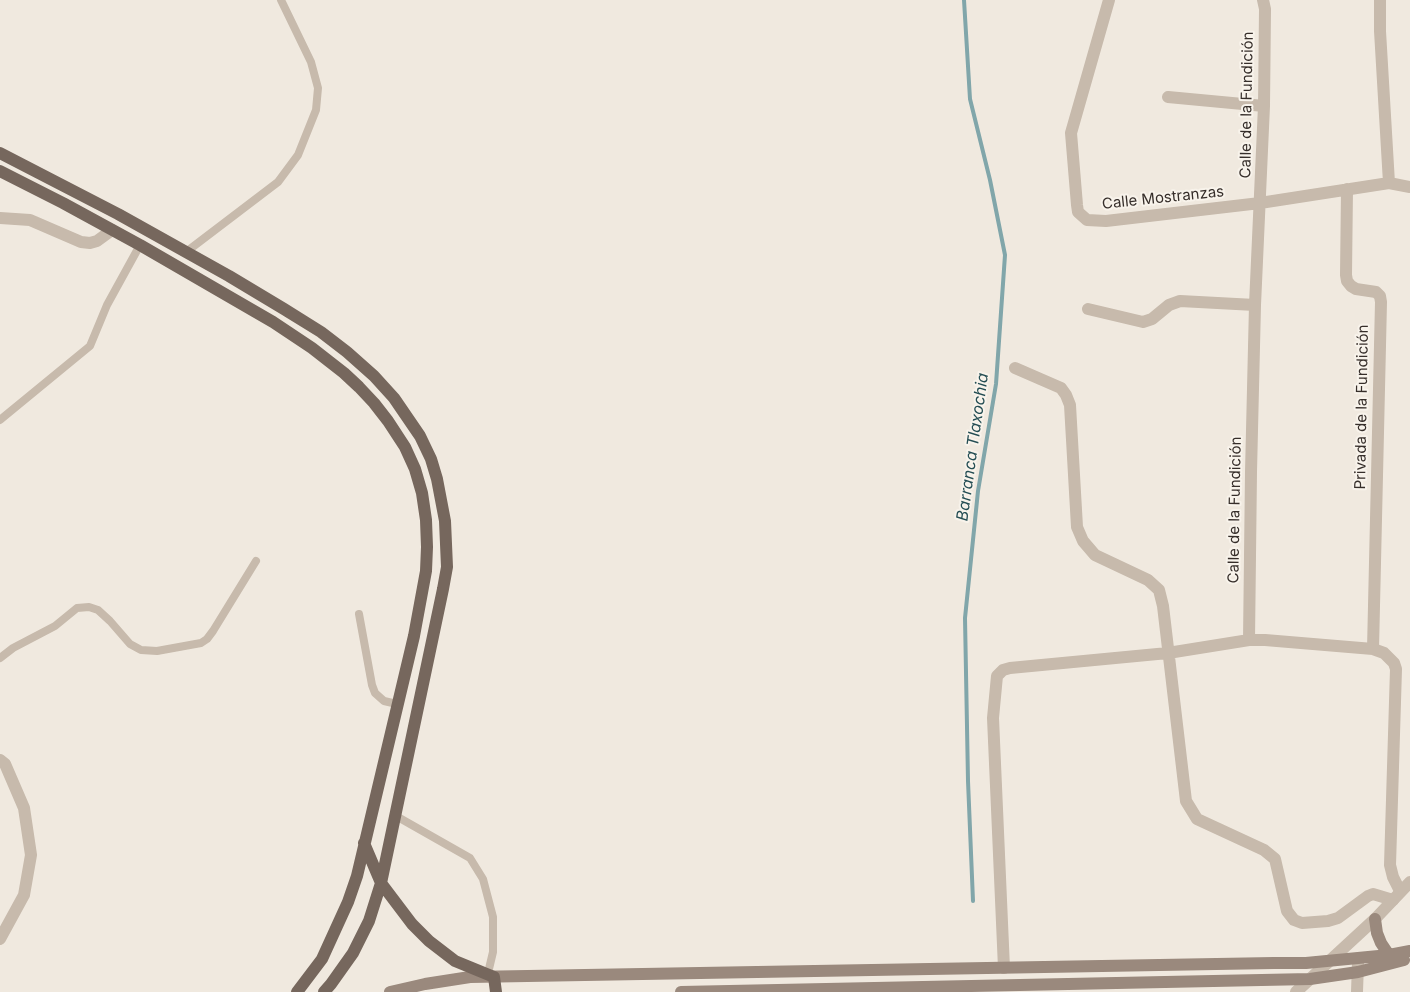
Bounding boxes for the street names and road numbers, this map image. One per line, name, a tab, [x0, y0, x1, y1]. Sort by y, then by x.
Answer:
street label: Calle de la Fundición	[1237, 31, 1257, 179]
street label: Calle Mostranzas	[1101, 183, 1225, 213]
street label: Privada de la Fundición	[1352, 324, 1372, 490]
street label: Calle de la Fundición	[1225, 436, 1245, 584]

